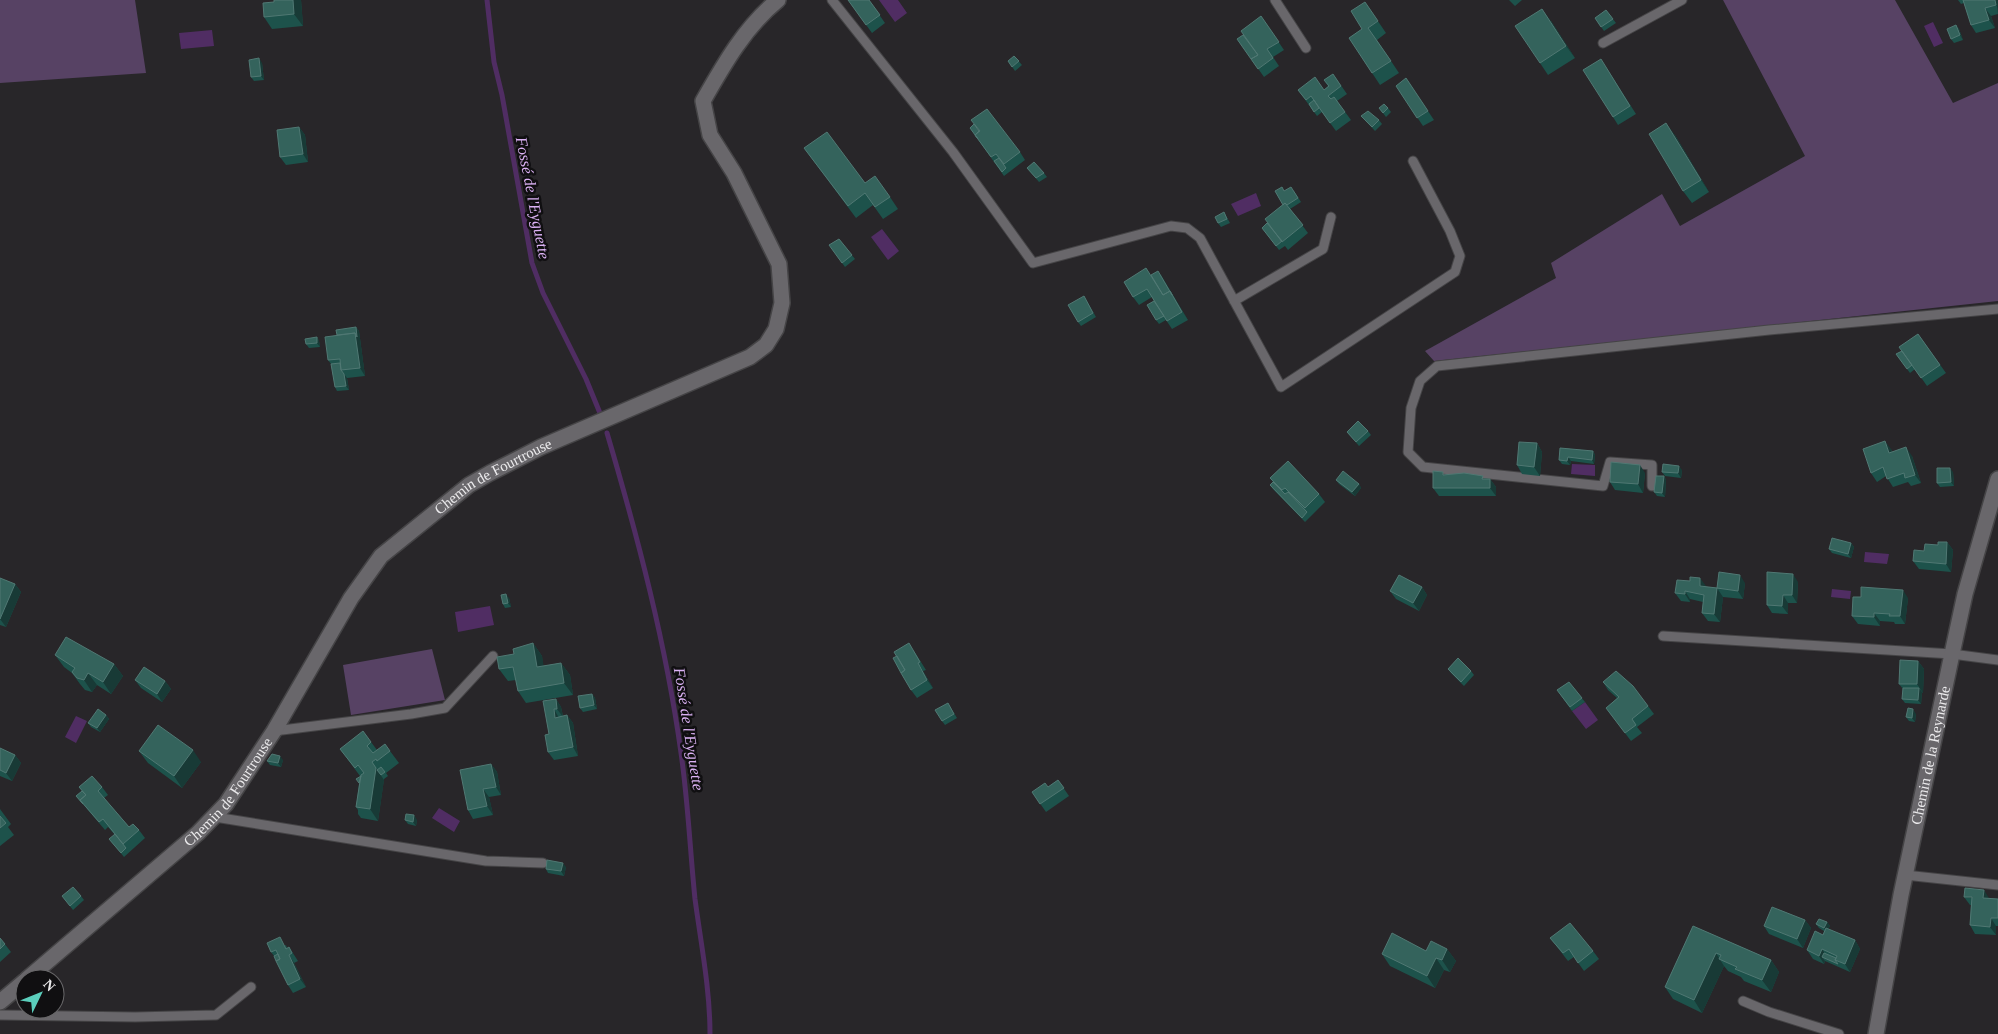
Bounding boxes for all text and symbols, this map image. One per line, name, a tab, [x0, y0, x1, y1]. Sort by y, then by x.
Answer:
water label: Fossé de l'Eyguette	[512, 134, 553, 261]
street label: Chemin de Fourtrouse	[431, 435, 554, 518]
water label: Fossé de l'Eyguette	[670, 665, 707, 792]
street label: Chemin de la Reynarde	[1908, 684, 1953, 826]
street label: Chemin de Fourtrouse	[181, 734, 276, 849]
north arrow	[15, 969, 65, 1019]
text: N	[40, 977, 58, 994]

